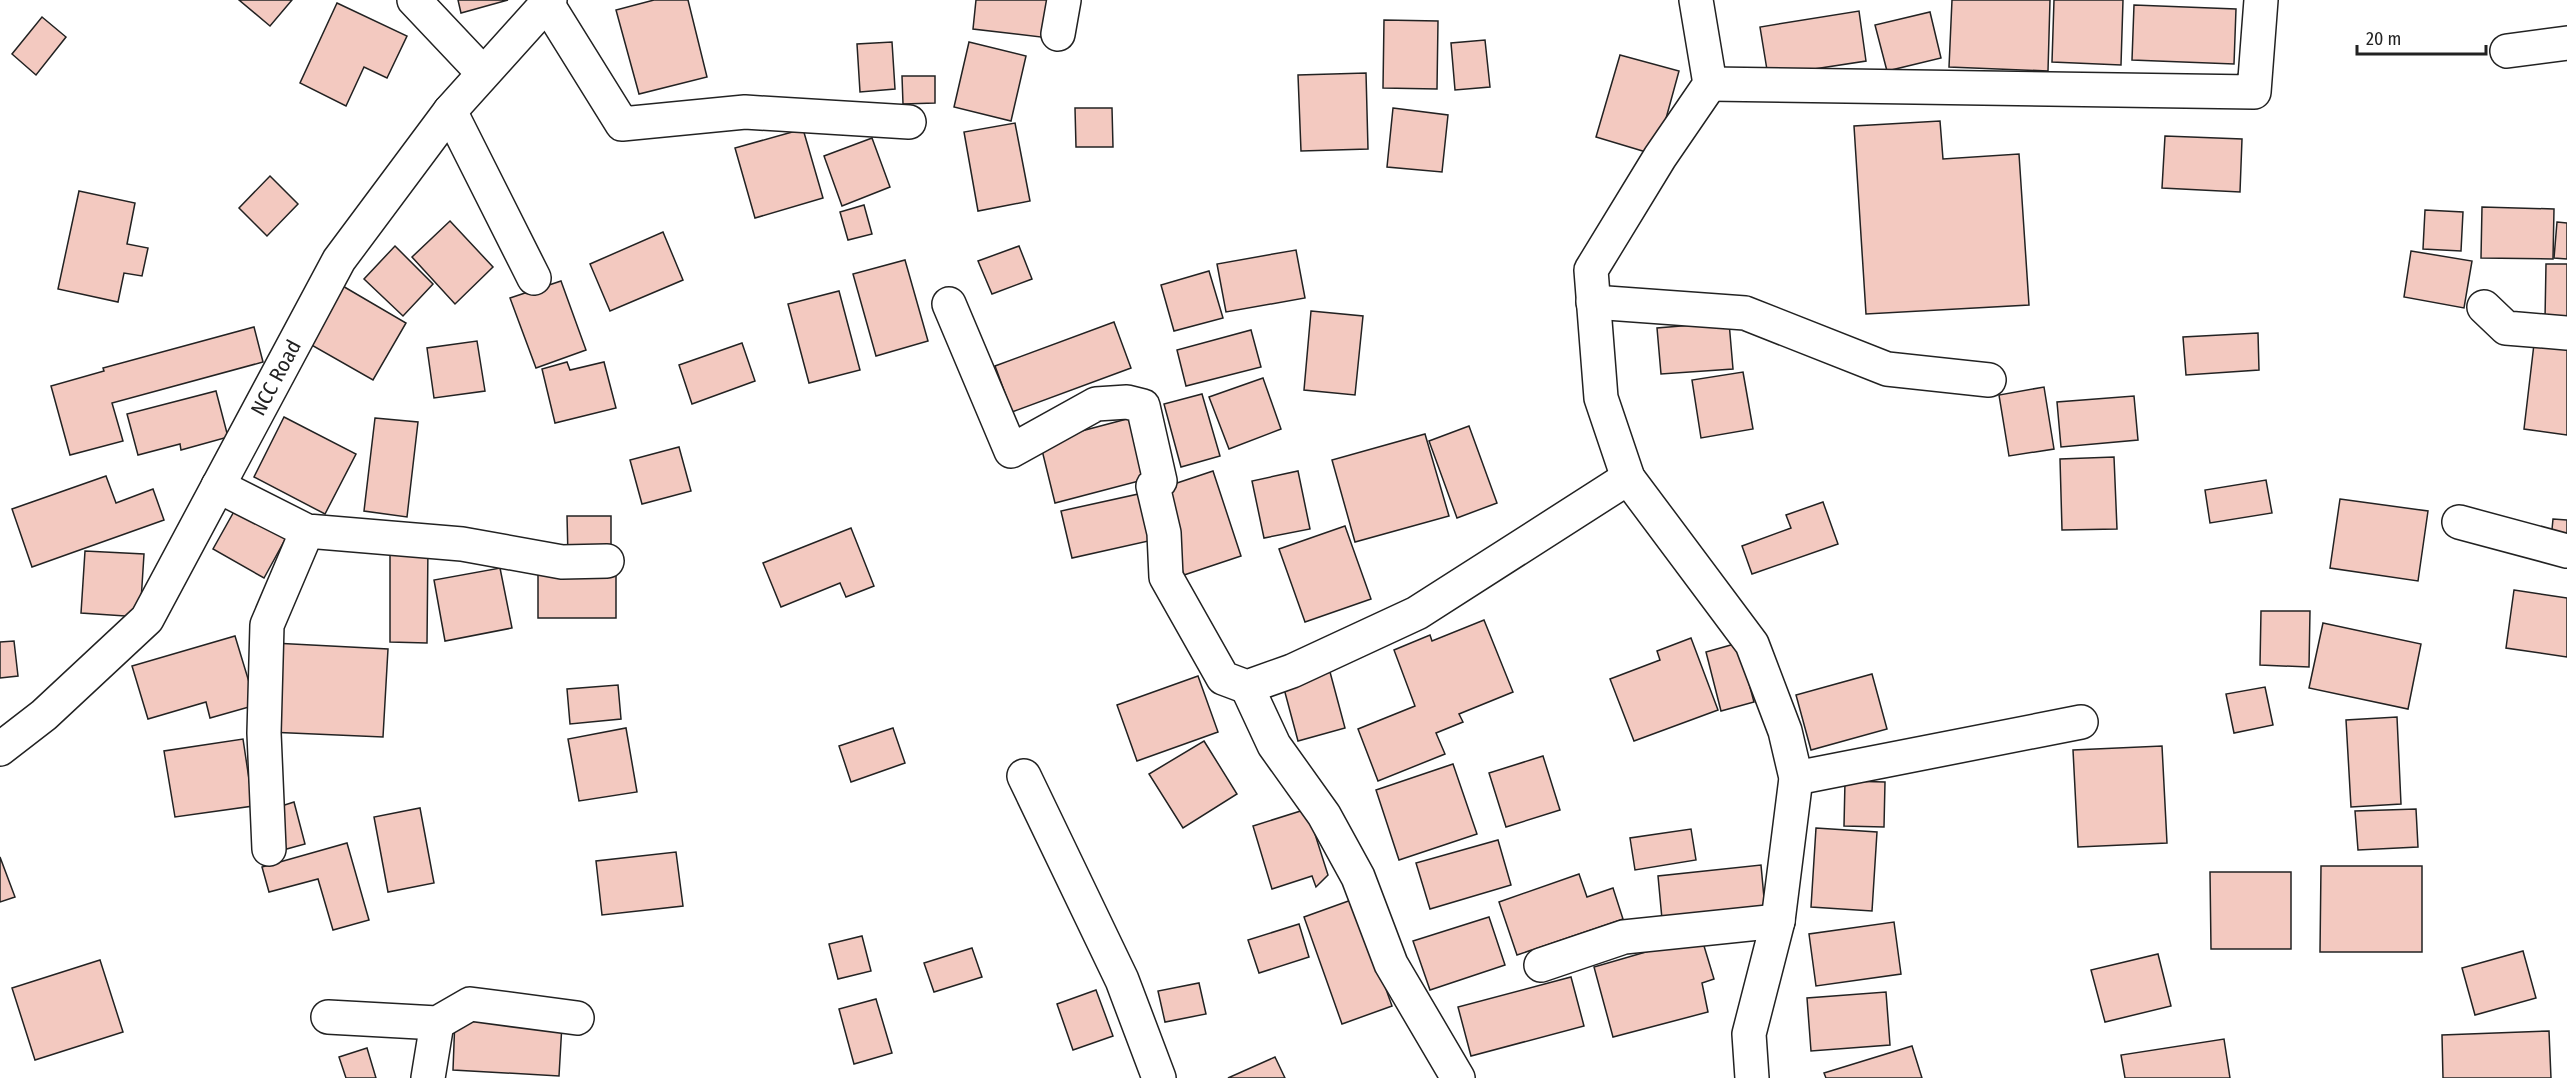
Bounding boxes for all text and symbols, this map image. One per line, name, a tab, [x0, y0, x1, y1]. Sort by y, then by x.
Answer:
scale bar	[2357, 18, 2486, 56]
text: 20 m	[2366, 28, 2401, 50]
street label: NCC Road	[245, 335, 307, 420]

